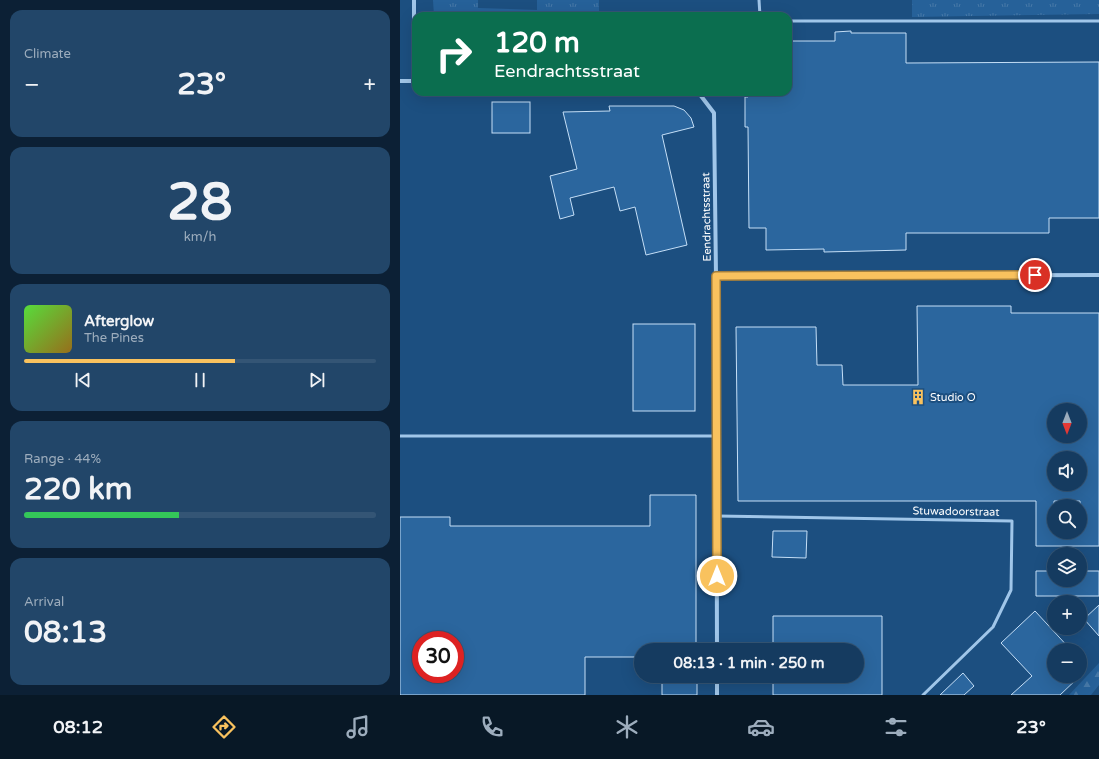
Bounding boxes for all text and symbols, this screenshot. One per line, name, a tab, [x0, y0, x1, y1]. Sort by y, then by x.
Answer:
text: 120 m	[494, 26, 580, 60]
icon: right	[428, 28, 480, 80]
text: Climate	[24, 46, 71, 62]
text: Eendrachtsstraat	[494, 60, 640, 82]
text: 23°	[177, 66, 226, 103]
text: −	[24, 72, 40, 98]
text: +	[364, 72, 376, 98]
text: 28	[167, 171, 233, 234]
street label: Eendrachtsstraat	[699, 172, 714, 262]
text: km/h	[184, 229, 216, 245]
pin	[1018, 258, 1052, 292]
icon: arrive	[1024, 264, 1046, 286]
text: Afterglow	[84, 312, 154, 330]
text: The Pines	[84, 330, 144, 346]
icon: previous	[72, 369, 94, 391]
icon: pause	[189, 369, 211, 391]
icon: next	[306, 369, 328, 391]
building icon: Studio O	[909, 388, 927, 406]
place label: Studio O	[930, 391, 976, 404]
north arrow	[1047, 403, 1087, 443]
map controls	[1047, 403, 1087, 683]
text: Range · 44%	[24, 451, 101, 467]
button: sound	[1047, 451, 1087, 491]
text: 220 km	[24, 471, 132, 508]
button: search	[1047, 499, 1087, 539]
street label: Stuwadoorstraat	[912, 504, 1000, 519]
button: layers	[1047, 547, 1087, 587]
position arrow	[696, 555, 738, 597]
text: Arrival	[24, 594, 64, 610]
button: +	[1047, 595, 1087, 635]
text: 08:13	[24, 614, 107, 651]
speed limit sign: 30	[412, 631, 464, 683]
button: −	[1047, 643, 1087, 683]
text: 08:13 · 1 min · 250 m	[674, 654, 824, 672]
icon: directions	[210, 713, 238, 741]
icon: music	[344, 713, 372, 741]
icon: phone	[478, 713, 506, 741]
icon: climate	[613, 713, 641, 741]
icon: car	[747, 713, 775, 741]
icon: filters	[882, 713, 910, 741]
text: 08:12	[53, 716, 103, 738]
text: 23°	[1016, 716, 1046, 738]

